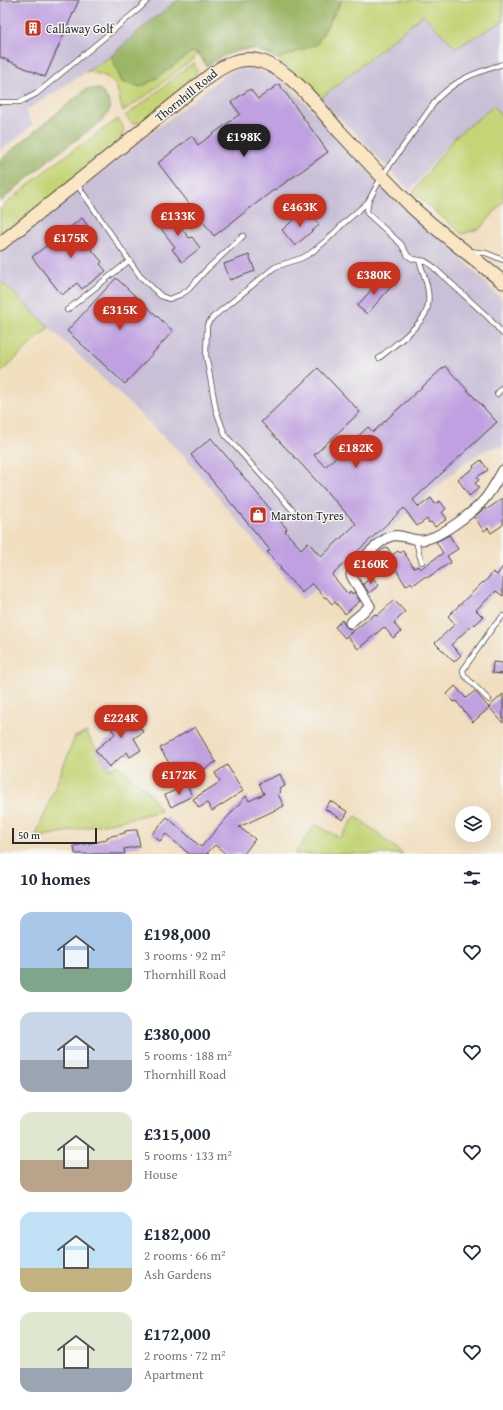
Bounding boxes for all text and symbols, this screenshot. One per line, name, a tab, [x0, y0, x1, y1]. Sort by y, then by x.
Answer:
building icon: Callaway Golf	[23, 18, 43, 38]
place label: Callaway Golf	[46, 20, 115, 37]
street label: Thornhill Road	[151, 64, 221, 125]
pin: £198K	[216, 124, 272, 158]
text: £198K	[226, 127, 262, 146]
pin: £463K	[272, 194, 328, 228]
text: £463K	[282, 197, 318, 216]
pin: £133K	[150, 203, 206, 237]
text: £133K	[160, 206, 196, 225]
pin: £175K	[43, 225, 99, 259]
text: £175K	[53, 228, 89, 247]
pin: £380K	[346, 262, 402, 296]
text: £380K	[356, 265, 392, 284]
pin: £315K	[92, 297, 148, 331]
text: £315K	[102, 300, 138, 319]
pin: £182K	[328, 435, 384, 469]
text: £182K	[338, 438, 374, 457]
shop icon: Marston Tyres	[248, 505, 268, 525]
place label: Marston Tyres	[271, 507, 344, 524]
pin: £160K	[343, 551, 399, 585]
text: £160K	[353, 554, 389, 573]
pin: £224K	[93, 705, 149, 739]
text: £224K	[103, 708, 139, 727]
pin: £172K	[151, 762, 207, 796]
text: £172K	[161, 765, 197, 784]
map controls	[455, 806, 491, 842]
button: layers	[455, 806, 491, 842]
scale bar	[12, 826, 97, 845]
text: 50 m	[18, 827, 40, 843]
text: 10 homes	[20, 866, 91, 891]
icon: filters	[461, 867, 483, 889]
text: £198,000	[144, 921, 210, 946]
icon: home	[52, 928, 100, 976]
icon: heart	[461, 941, 483, 963]
text: 3 rooms · 92 m²	[144, 946, 226, 965]
text: Thornhill Road	[144, 965, 226, 984]
text: £380,000	[144, 1021, 210, 1046]
icon: home	[52, 1028, 100, 1076]
icon: heart	[461, 1041, 483, 1063]
text: 5 rooms · 188 m²	[144, 1046, 232, 1065]
text: Thornhill Road	[144, 1065, 226, 1084]
text: £315,000	[144, 1121, 210, 1146]
icon: home	[52, 1128, 100, 1176]
icon: heart	[461, 1141, 483, 1163]
text: 5 rooms · 133 m²	[144, 1146, 232, 1165]
text: House	[144, 1165, 178, 1184]
text: £182,000	[144, 1221, 210, 1246]
icon: home	[52, 1228, 100, 1276]
icon: heart	[461, 1241, 483, 1263]
text: 2 rooms · 66 m²	[144, 1246, 226, 1265]
text: Ash Gardens	[144, 1265, 212, 1284]
text: £172,000	[144, 1321, 210, 1346]
icon: home	[52, 1328, 100, 1376]
icon: heart	[461, 1341, 483, 1363]
text: 2 rooms · 72 m²	[144, 1346, 226, 1365]
text: Apartment	[144, 1365, 204, 1384]

